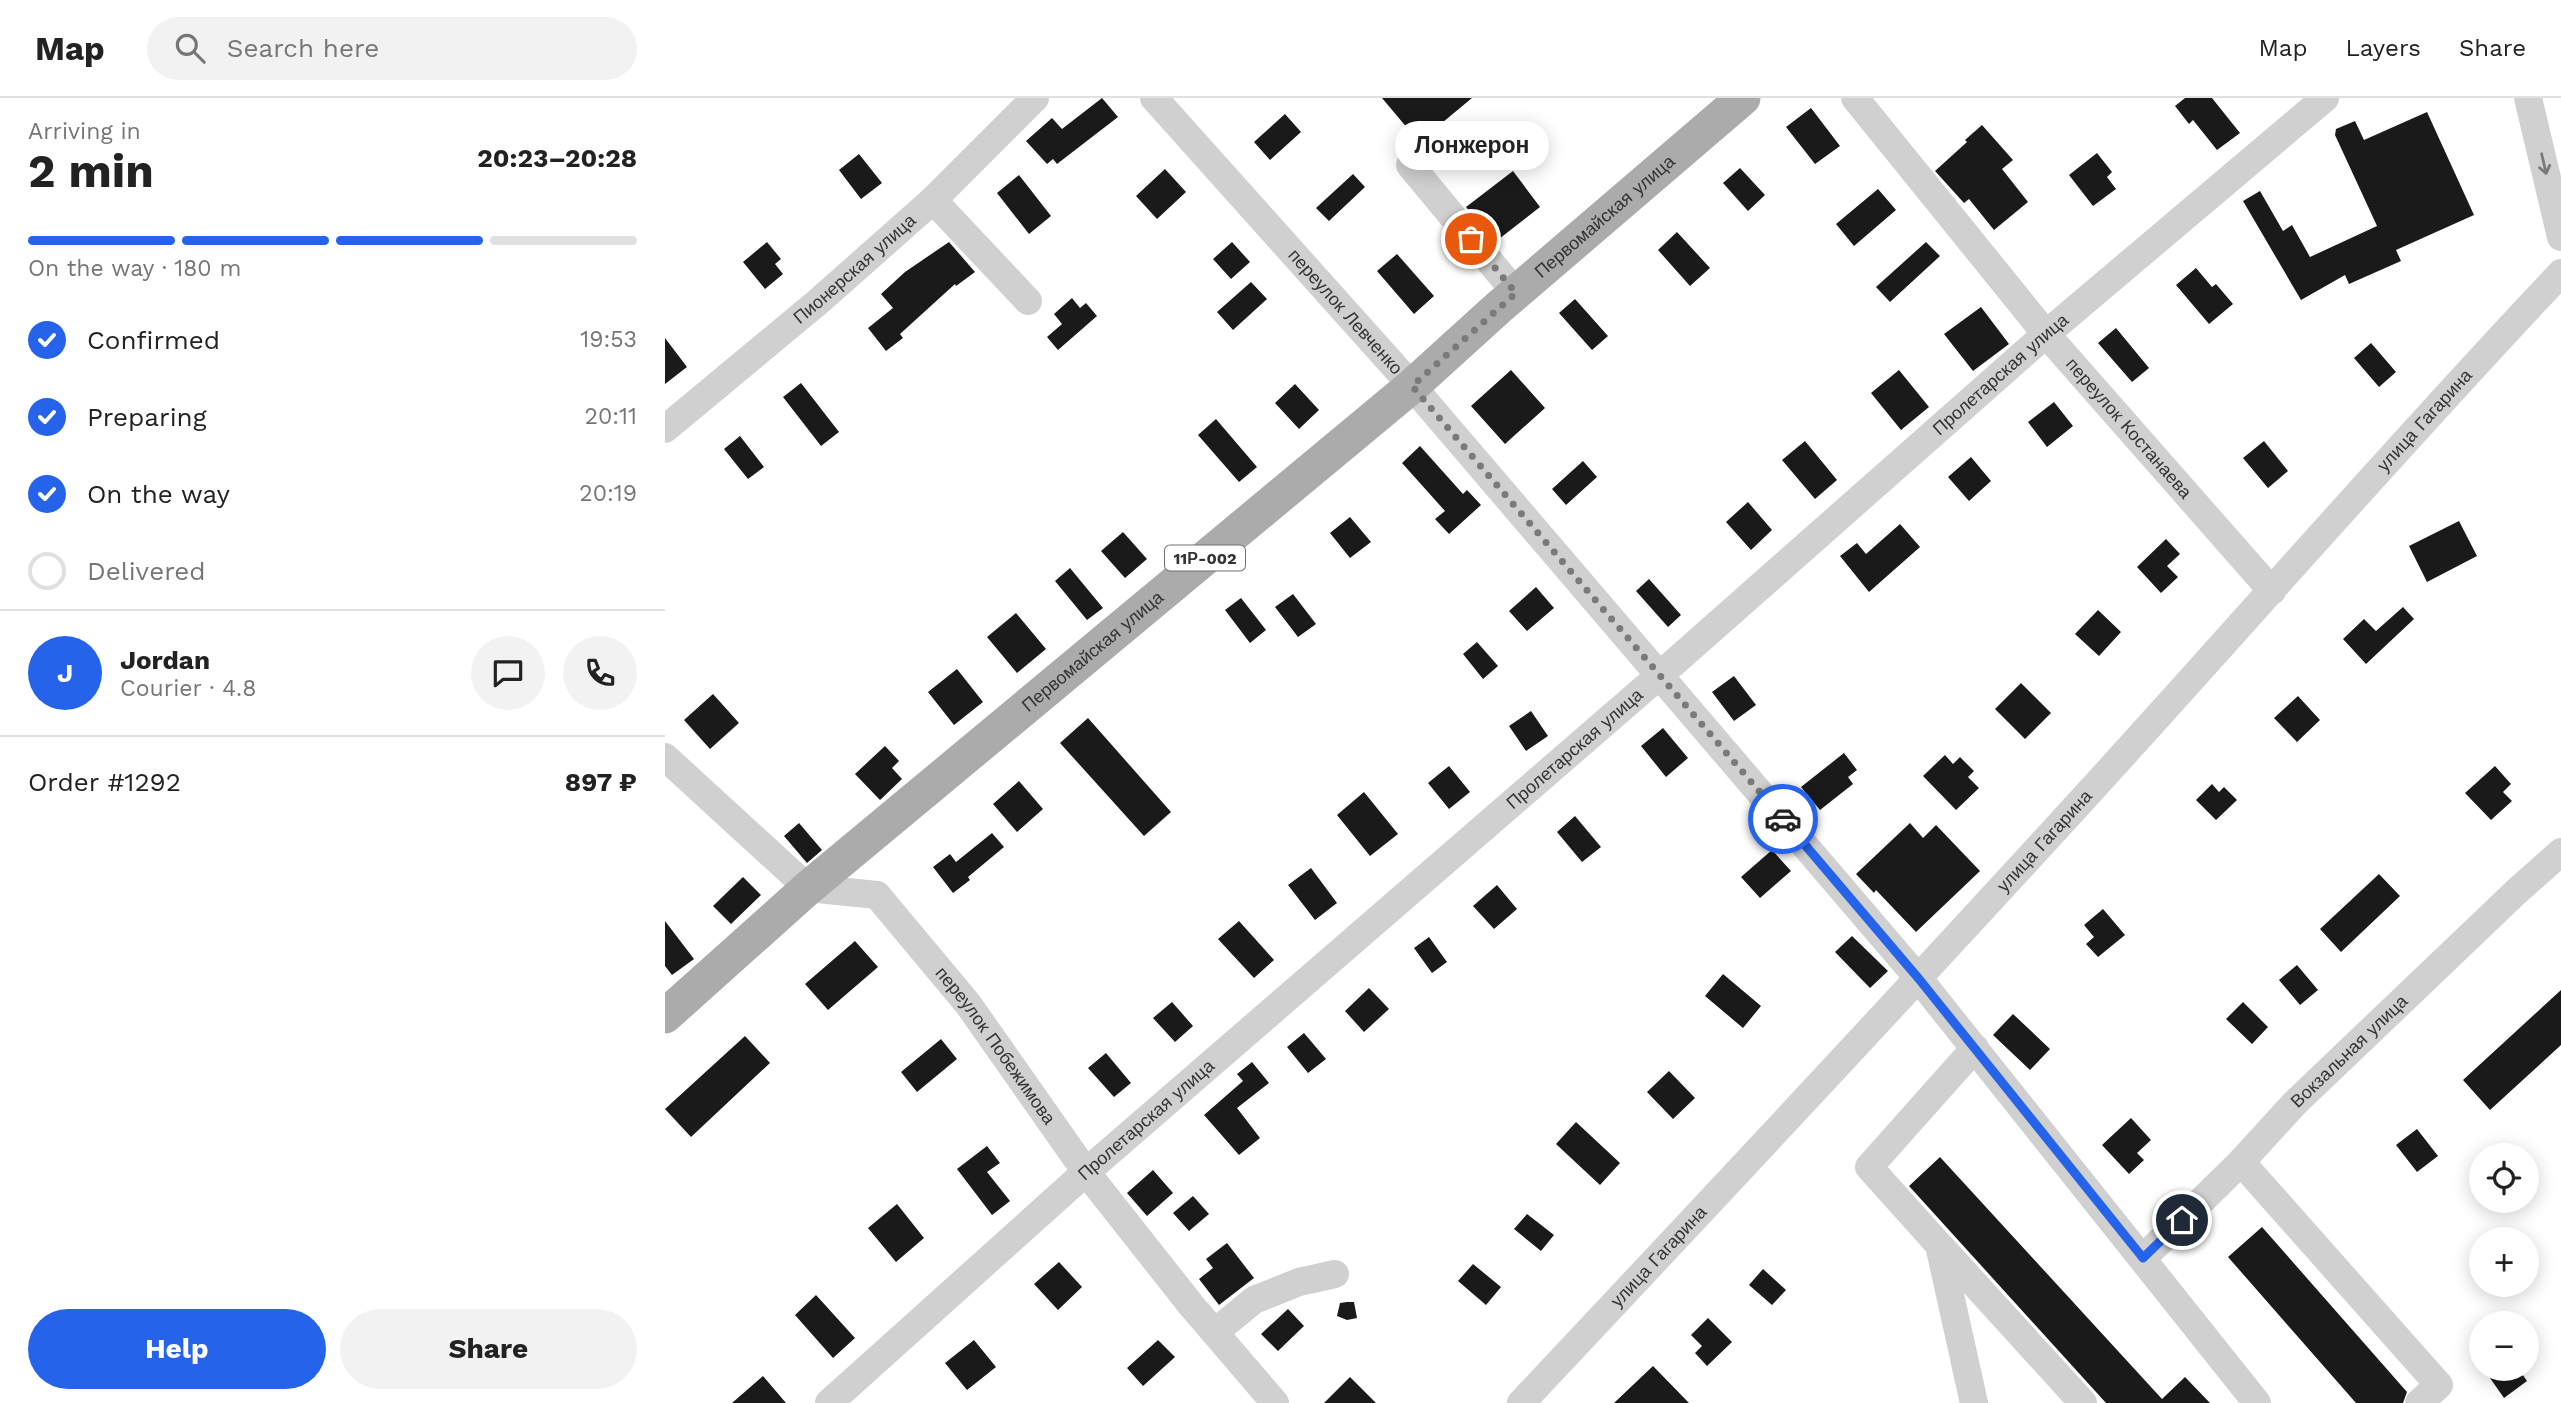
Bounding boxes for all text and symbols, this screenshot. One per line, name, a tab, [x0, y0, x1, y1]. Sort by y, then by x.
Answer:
search box	[147, 17, 637, 80]
text: Map	[35, 29, 105, 68]
icon: search	[171, 29, 209, 67]
text: Search here	[227, 33, 379, 63]
text: Map	[2259, 34, 2307, 62]
text: Layers	[2345, 34, 2421, 62]
text: Share	[2459, 34, 2526, 62]
text: Arriving in	[28, 118, 141, 145]
callout: Лонжерон	[1394, 120, 1548, 169]
text: Лонжерон	[1415, 132, 1529, 159]
text: 20:23–20:28	[477, 143, 637, 173]
text: 2 min	[28, 144, 154, 198]
street label: Первомайская улица	[1530, 150, 1679, 282]
one-way arrow	[2538, 152, 2551, 175]
street label: Пионерская улица	[789, 209, 920, 328]
pin	[1441, 209, 1501, 269]
icon: bag	[1452, 220, 1490, 258]
street label: переулок Левченко	[1284, 244, 1407, 378]
text: On the way · 180 m	[28, 255, 241, 282]
street label: Пролетарская улица	[1928, 308, 2073, 439]
icon: check	[28, 321, 66, 359]
text: Confirmed	[87, 325, 220, 355]
text: 19:53	[580, 326, 637, 353]
street label: переулок Костанаева	[2062, 353, 2197, 503]
street label: улица Гагарина	[2372, 364, 2477, 475]
icon: check	[28, 398, 66, 436]
text: Preparing	[87, 402, 207, 432]
text: 20:11	[585, 403, 637, 430]
icon: check	[28, 475, 66, 513]
text: On the way	[87, 479, 230, 509]
text: 20:19	[579, 480, 637, 507]
road number: 11Р-002	[1165, 545, 1245, 570]
text: Delivered	[87, 556, 206, 586]
street label: Первомайская улица	[1017, 586, 1168, 716]
button: chat	[471, 636, 545, 710]
button: phone	[563, 636, 637, 710]
text: Jordan	[120, 645, 210, 675]
text: J	[57, 658, 73, 688]
text: Courier · 4.8	[120, 675, 256, 702]
street label: Пролетарская улица	[1502, 683, 1648, 813]
text: Order #1292	[28, 767, 181, 797]
text: 897 ₽	[565, 767, 637, 797]
courier	[1748, 784, 1818, 854]
street label: улица Гагарина	[1992, 785, 2097, 896]
icon: car	[1764, 800, 1802, 838]
street label: переулок Побежимова	[931, 962, 1061, 1129]
street label: Вокзальная улица	[2286, 990, 2412, 1112]
street label: Пролетарская улица	[1073, 1054, 1219, 1184]
map controls	[2469, 1143, 2539, 1381]
button: locate	[2469, 1143, 2539, 1213]
pin	[2152, 1190, 2212, 1250]
street label: улица Гагарина	[1606, 1201, 1711, 1311]
icon: home	[2163, 1201, 2201, 1239]
button: +	[2469, 1227, 2539, 1297]
button: Help	[28, 1309, 326, 1389]
button: Share	[340, 1309, 637, 1389]
button: −	[2469, 1311, 2539, 1381]

